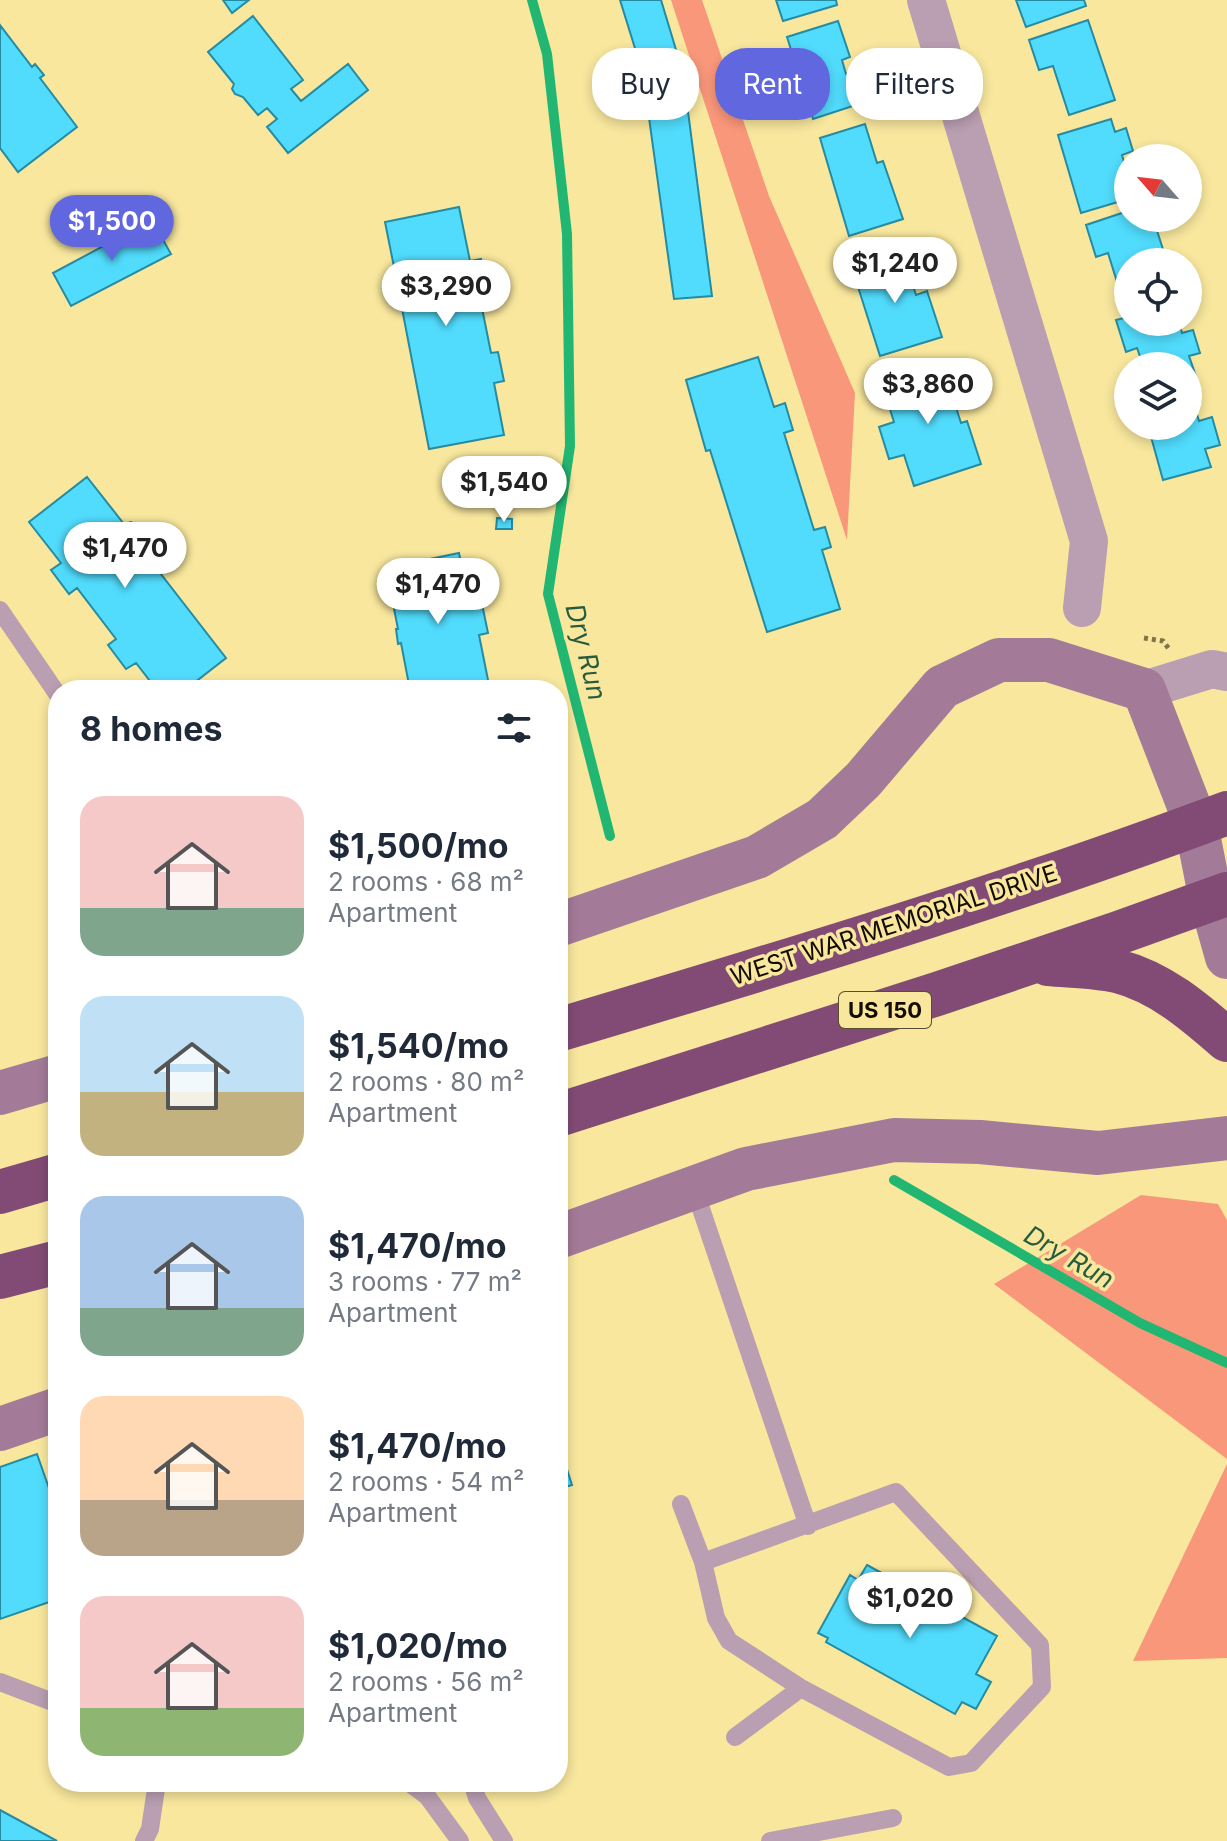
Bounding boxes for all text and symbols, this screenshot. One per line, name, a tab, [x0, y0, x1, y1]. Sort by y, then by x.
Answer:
chip: Buy	[592, 48, 699, 120]
chip: Rent	[715, 48, 830, 120]
chip: Filters	[846, 48, 983, 120]
north arrow	[1114, 144, 1202, 232]
map controls	[1114, 144, 1202, 440]
pin: $1,500	[47, 195, 177, 263]
text: $1,500	[68, 205, 156, 236]
pin: $1,240	[830, 237, 960, 305]
text: $1,240	[851, 247, 939, 278]
button: locate	[1114, 248, 1202, 336]
pin: $3,290	[381, 260, 511, 328]
text: $3,290	[400, 270, 492, 301]
button: layers	[1114, 352, 1202, 440]
pin: $3,860	[863, 358, 993, 426]
text: $3,860	[882, 368, 974, 399]
pin: $1,540	[439, 456, 569, 524]
text: $1,540	[460, 466, 548, 497]
pin: $1,470	[60, 522, 190, 590]
text: $1,470	[82, 532, 168, 563]
pin: $1,470	[373, 558, 503, 626]
text: $1,470	[395, 568, 481, 599]
water label: Dry Run	[560, 600, 613, 703]
icon: filters	[492, 706, 536, 750]
text: 8 homes	[80, 708, 223, 749]
text: $1,500/mo	[328, 825, 509, 866]
icon: home	[144, 828, 240, 924]
street label: WEST WAR MEMORIAL DRIVE	[727, 858, 1061, 991]
text: 2 rooms · 68 m²	[328, 866, 524, 897]
text: Apartment	[328, 897, 457, 928]
road number: US 150	[839, 992, 931, 1028]
text: $1,540/mo	[328, 1025, 509, 1066]
icon: home	[144, 1028, 240, 1124]
text: 2 rooms · 80 m²	[328, 1066, 524, 1097]
text: Apartment	[328, 1097, 457, 1128]
water label: Dry Run	[1019, 1219, 1120, 1295]
text: $1,470/mo	[328, 1225, 507, 1266]
icon: home	[144, 1228, 240, 1324]
text: 3 rooms · 77 m²	[328, 1266, 522, 1297]
text: Apartment	[328, 1297, 457, 1328]
text: $1,470/mo	[328, 1425, 507, 1466]
icon: home	[144, 1428, 240, 1524]
text: 2 rooms · 54 m²	[328, 1466, 525, 1497]
text: Apartment	[328, 1497, 457, 1528]
pin: $1,020	[845, 1572, 975, 1640]
text: $1,020	[866, 1582, 954, 1613]
text: $1,020/mo	[328, 1625, 508, 1666]
icon: home	[144, 1628, 240, 1724]
text: 2 rooms · 56 m²	[328, 1666, 524, 1697]
text: Apartment	[328, 1697, 457, 1728]

